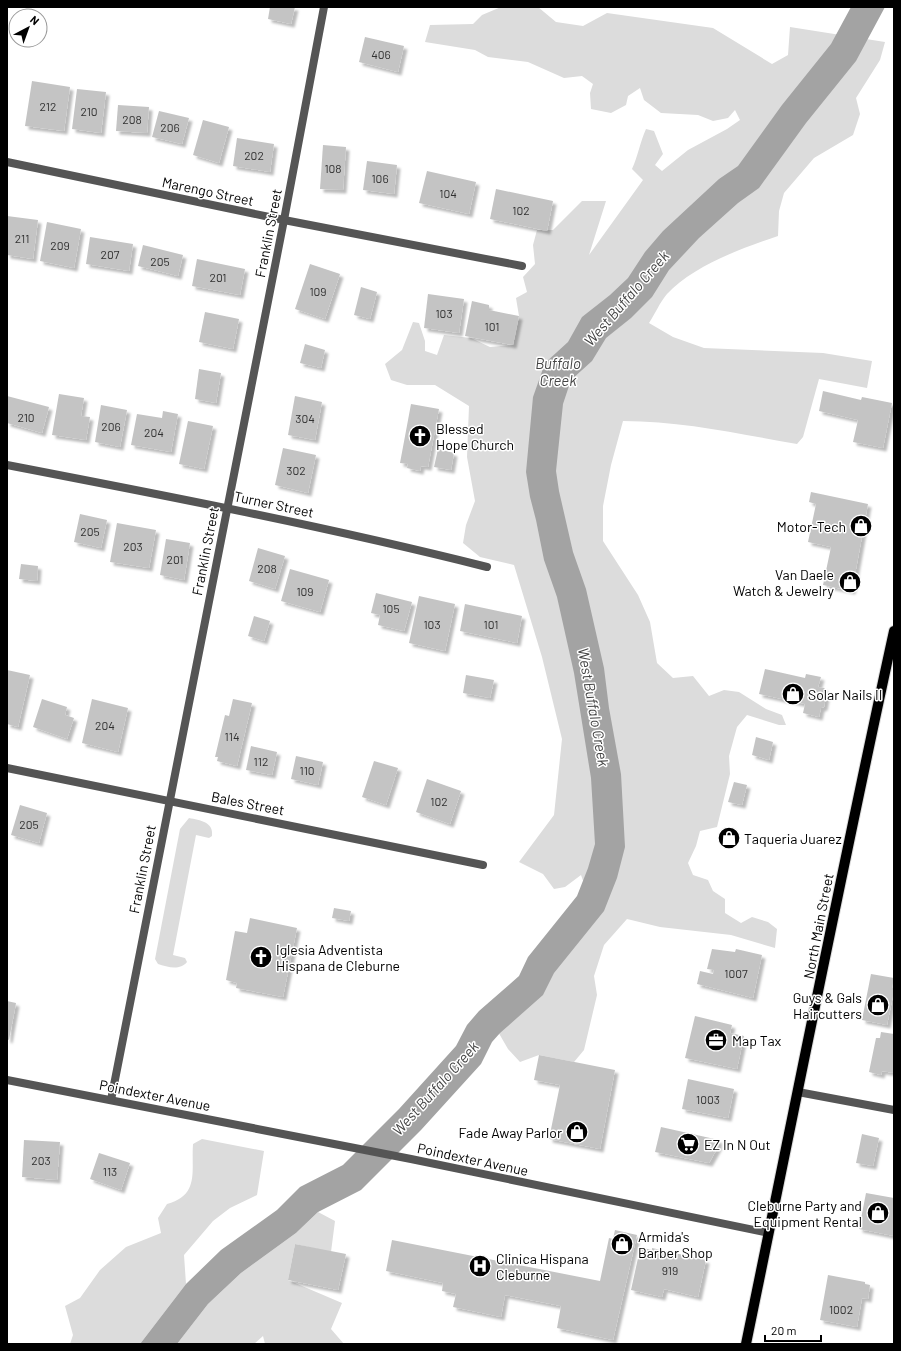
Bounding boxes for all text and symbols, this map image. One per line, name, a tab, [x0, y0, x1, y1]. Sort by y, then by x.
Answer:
north arrow	[8, 8, 48, 48]
text: N	[28, 13, 42, 27]
house number: 406	[371, 47, 391, 61]
house number: 212	[40, 99, 56, 113]
house number: 210	[80, 104, 98, 118]
house number: 208	[122, 112, 142, 126]
house number: 206	[160, 120, 180, 134]
house number: 202	[244, 148, 264, 162]
house number: 108	[324, 161, 342, 175]
house number: 106	[371, 171, 389, 185]
street label: Marengo Street	[161, 173, 255, 209]
house number: 104	[439, 186, 457, 200]
street label: Franklin Street	[251, 187, 285, 279]
house number: 102	[512, 203, 530, 217]
house number: 211	[15, 231, 29, 245]
house number: 209	[50, 238, 70, 252]
water label: West Buffalo Creek	[580, 246, 673, 349]
house number: 207	[101, 247, 120, 261]
house number: 205	[150, 254, 170, 268]
house number: 201	[209, 270, 227, 284]
house number: 109	[309, 284, 327, 298]
house number: 103	[435, 306, 453, 320]
house number: 101	[485, 319, 499, 333]
water label: Buffalo Creek	[535, 354, 581, 389]
house number: 210	[17, 410, 35, 424]
house number: 304	[295, 411, 315, 425]
house number: 206	[101, 419, 121, 433]
place label: Blessed Hope Church	[436, 420, 514, 453]
church icon: Blessed Hope Church	[407, 423, 433, 449]
house number: 204	[144, 425, 164, 439]
house number: 302	[286, 463, 306, 477]
street label: Turner Street	[233, 487, 315, 521]
street label: Franklin Street	[188, 505, 222, 597]
shop icon: Motor-Tech	[848, 513, 874, 539]
place label: Motor-Tech	[777, 518, 846, 535]
house number: 205	[80, 524, 100, 538]
house number: 203	[123, 539, 143, 553]
house number: 201	[166, 552, 184, 566]
house number: 208	[257, 561, 277, 575]
place label: Van Daele Watch & Jewelry	[733, 566, 835, 599]
shop icon: Van Daele Watch & Jewelry	[837, 569, 863, 595]
house number: 109	[296, 584, 314, 598]
house number: 105	[382, 601, 400, 615]
house number: 103	[423, 617, 441, 631]
house number: 101	[484, 617, 498, 631]
water label: West Buffalo Creek	[575, 646, 613, 768]
shop icon: Solar Nails II	[780, 681, 806, 707]
place label: Solar Nails II	[808, 686, 882, 703]
house number: 204	[95, 718, 115, 732]
house number: 114	[224, 729, 240, 743]
house number: 112	[254, 754, 268, 768]
house number: 110	[299, 763, 315, 777]
street label: Bales Street	[210, 788, 286, 818]
house number: 102	[430, 794, 448, 808]
house number: 205	[19, 817, 39, 831]
street label: Franklin Street	[125, 823, 159, 915]
shop icon: Taqueria Juarez	[716, 825, 742, 851]
place label: Taqueria Juarez	[744, 830, 842, 847]
street label: North Main Street	[799, 872, 837, 980]
place label: Iglesia Adventista Hispana de Cleburne	[276, 941, 400, 974]
church icon: Iglesia Adventista Hispana de Cleburne	[248, 944, 274, 970]
house number: 1007	[724, 966, 748, 980]
place label: Guys & Gals Haircutters	[793, 989, 862, 1022]
shop icon: Guys & Gals Haircutters	[865, 992, 891, 1018]
office icon: Map Tax	[703, 1027, 729, 1053]
place label: Map Tax	[732, 1032, 782, 1049]
water label: West Buffalo Creek	[388, 1037, 482, 1139]
street label: Poindexter Avenue	[98, 1076, 212, 1114]
house number: 1003	[696, 1092, 720, 1106]
shop icon: Fade Away Parlor	[564, 1119, 590, 1145]
place label: Fade Away Parlor	[459, 1124, 562, 1141]
supermarket icon: EZ In N Out	[675, 1131, 701, 1157]
place label: EZ In N Out	[704, 1136, 771, 1153]
street label: Poindexter Avenue	[416, 1139, 530, 1179]
house number: 203	[31, 1153, 51, 1167]
house number: 113	[103, 1164, 117, 1178]
place label: Cleburne Party and Equipment Rental	[748, 1197, 862, 1230]
shop icon: Cleburne Party and Equipment Rental	[865, 1200, 891, 1226]
place label: Armida's Barber Shop	[638, 1228, 713, 1261]
shop icon: Armida's Barber Shop	[609, 1231, 635, 1257]
place label: Clinica Hispana Cleburne	[496, 1250, 589, 1283]
hospital icon: Clinica Hispana Cleburne	[467, 1253, 493, 1279]
house number: 919	[662, 1263, 678, 1277]
house number: 1002	[829, 1302, 853, 1316]
scale bar	[765, 1317, 821, 1343]
text: 20 m	[771, 1323, 797, 1337]

